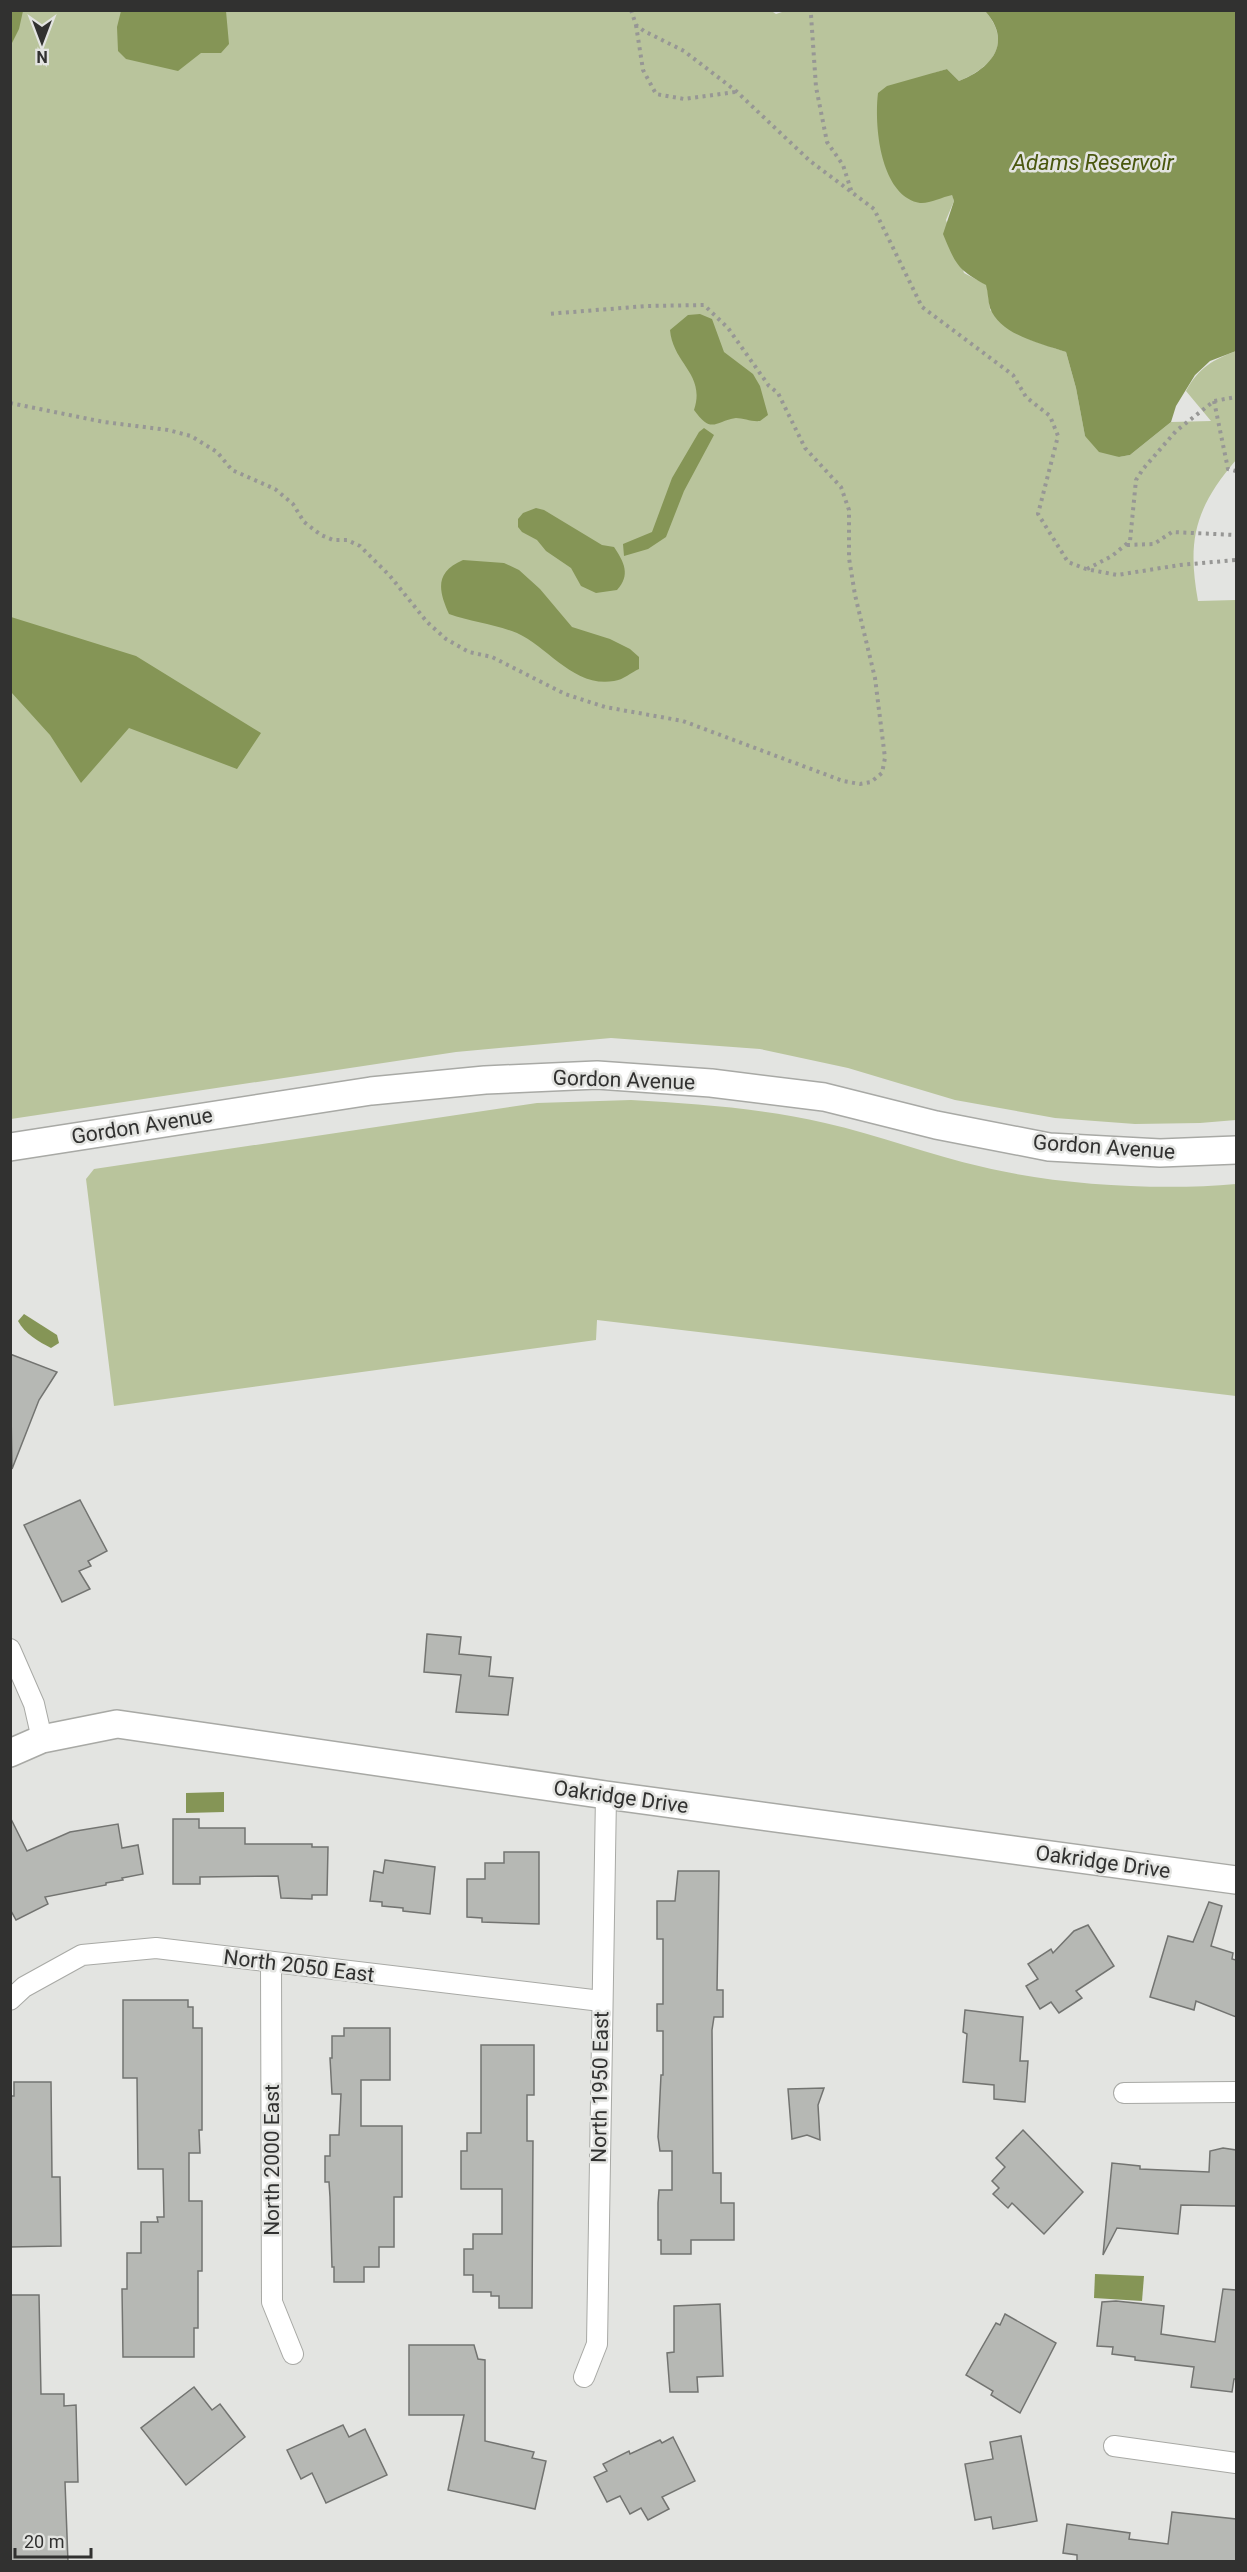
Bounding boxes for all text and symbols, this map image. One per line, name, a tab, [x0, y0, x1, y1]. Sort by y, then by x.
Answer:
north arrow	[12, 12, 72, 72]
text: N	[36, 47, 48, 66]
water label: Adams Reservoir	[1011, 150, 1175, 175]
street label: Gordon Avenue	[552, 1066, 696, 1094]
street label: Gordon Avenue	[70, 1103, 214, 1149]
street label: Gordon Avenue	[1032, 1130, 1176, 1164]
street label: Oakridge Drive	[552, 1776, 690, 1818]
street label: Oakridge Drive	[1034, 1841, 1172, 1883]
street label: North 2050 East	[222, 1945, 376, 1987]
street label: North 1950 East	[587, 2011, 613, 2163]
street label: North 2000 East	[260, 2084, 284, 2236]
scale bar	[15, 2521, 92, 2559]
text: 20 m	[24, 2531, 64, 2552]

